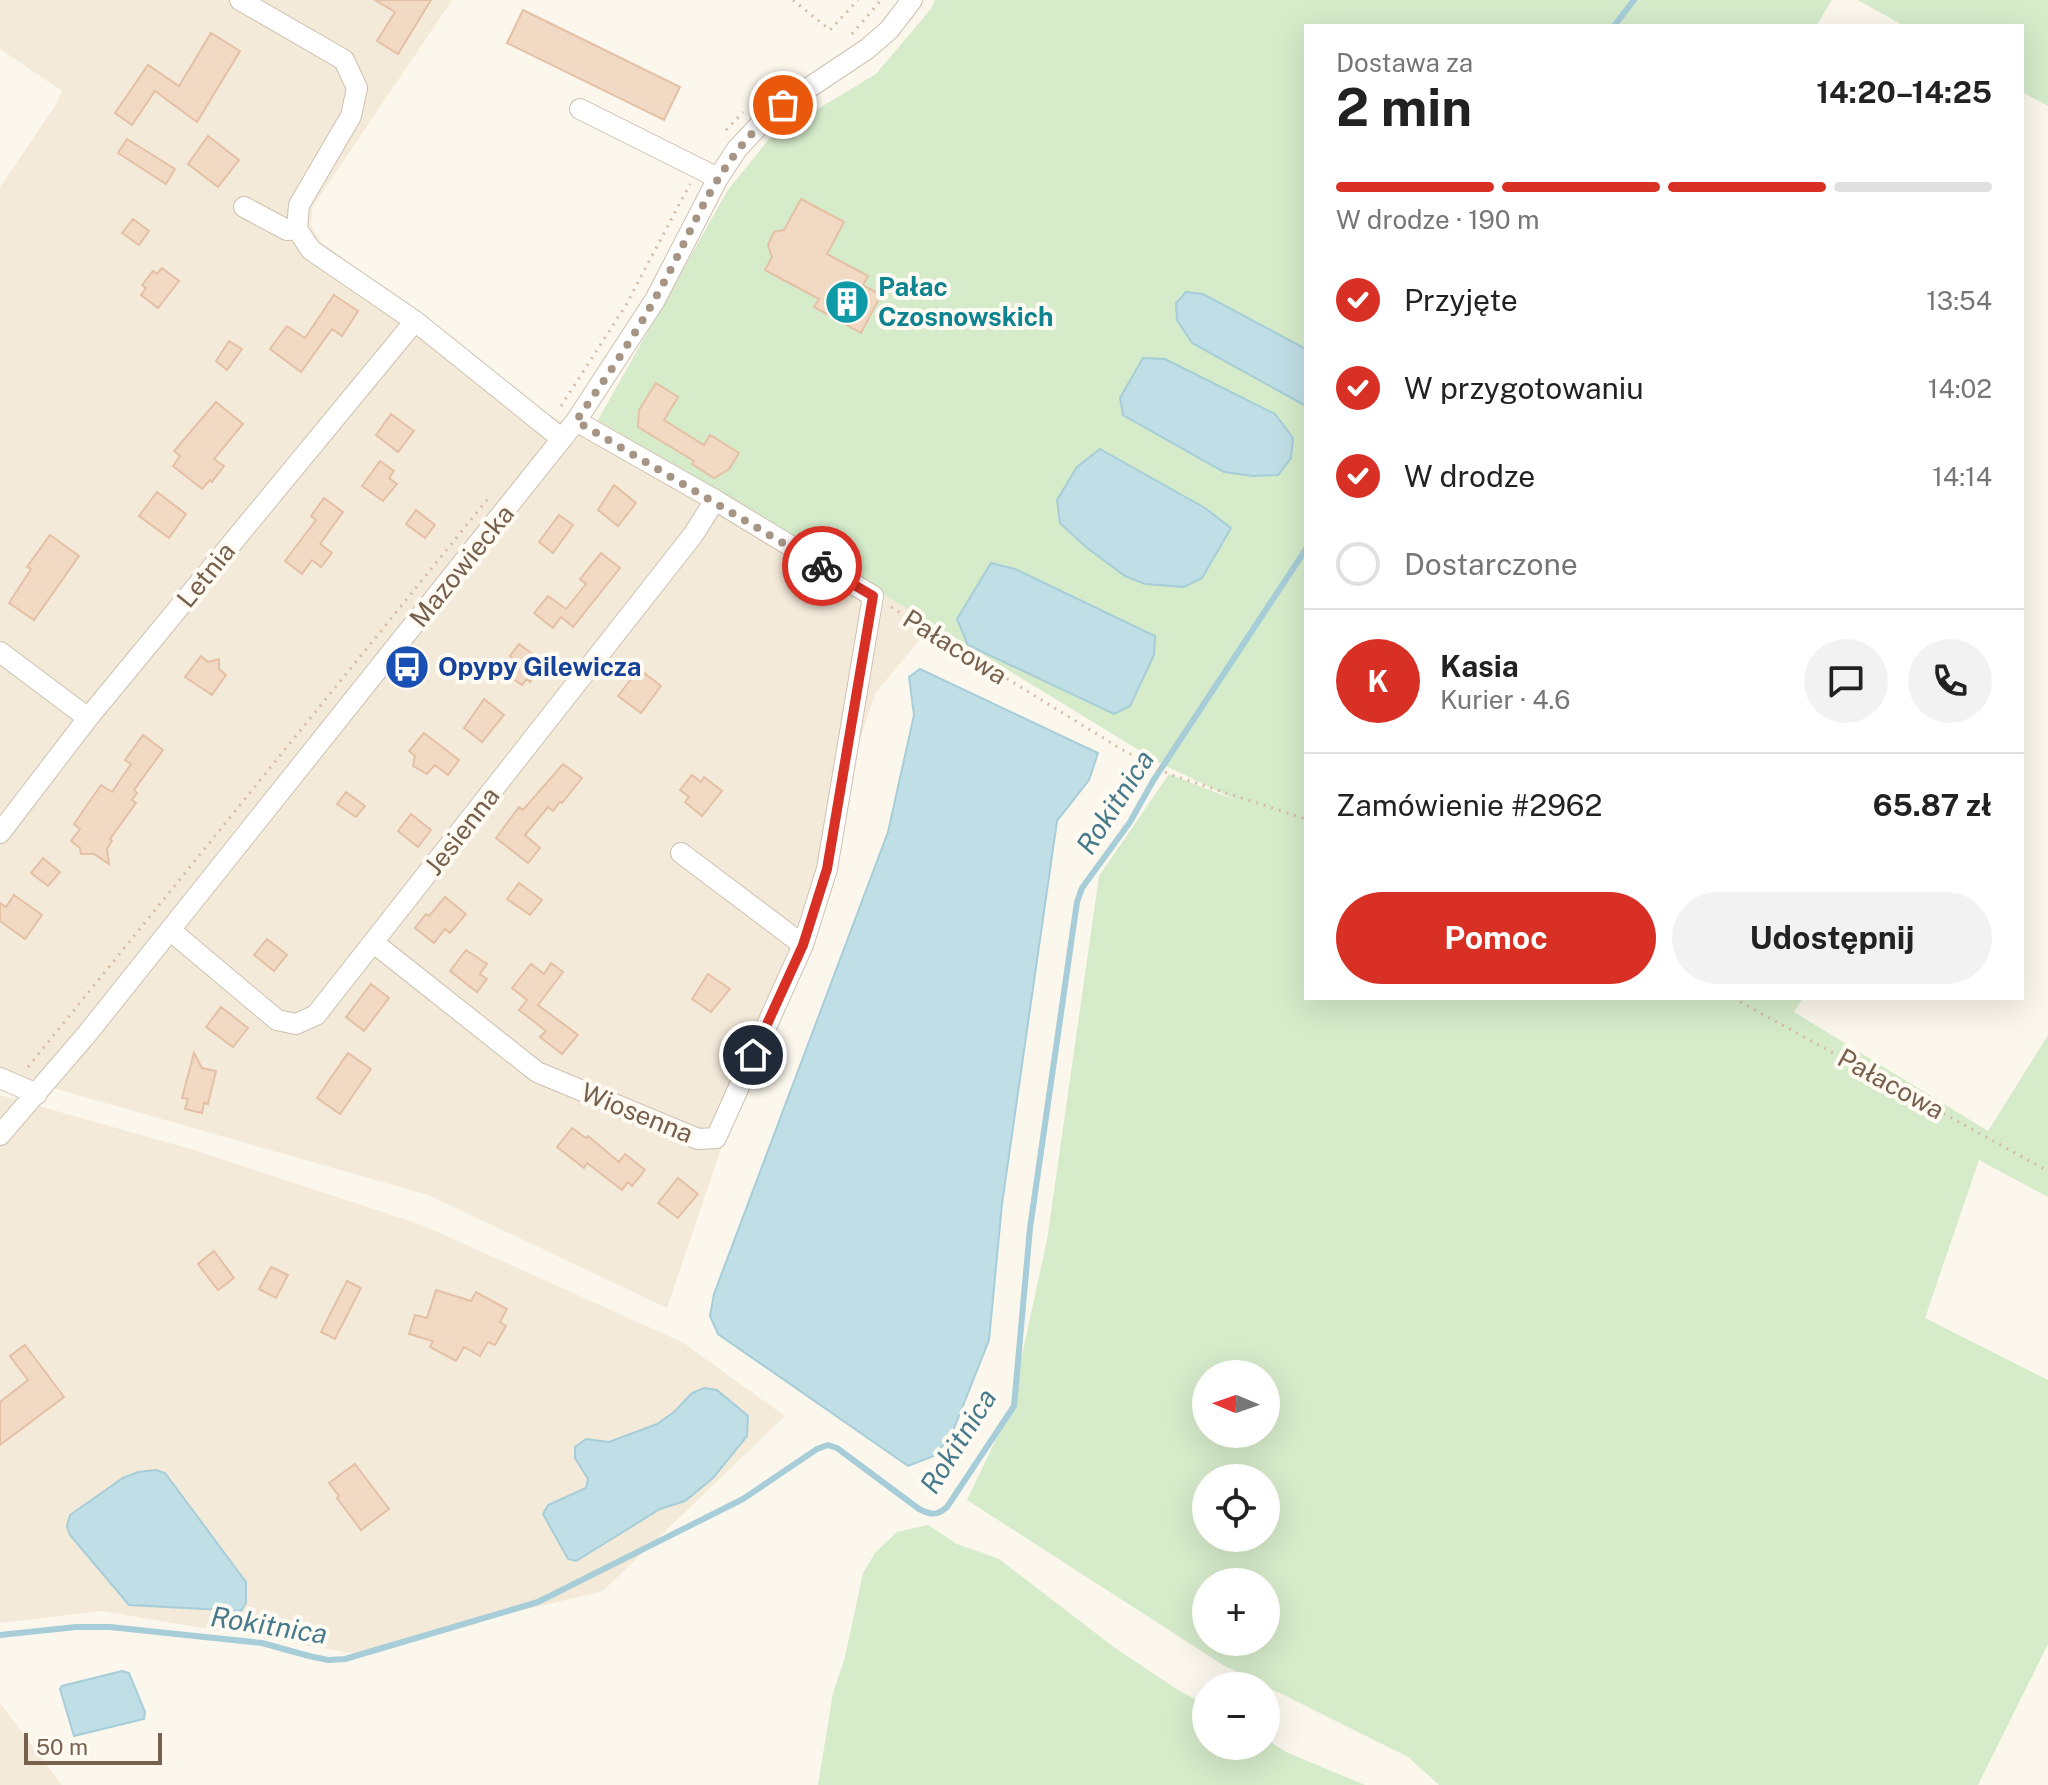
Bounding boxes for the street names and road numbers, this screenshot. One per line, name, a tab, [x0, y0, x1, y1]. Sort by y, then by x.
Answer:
street label: Mazowiecka	[403, 498, 520, 633]
street label: Letnia	[170, 536, 241, 613]
street label: Pałacowa	[898, 602, 1013, 691]
street label: Jesienna	[418, 780, 506, 881]
street label: Pałacowa	[1833, 1042, 1950, 1125]
street label: Wiosenna	[577, 1076, 698, 1149]

